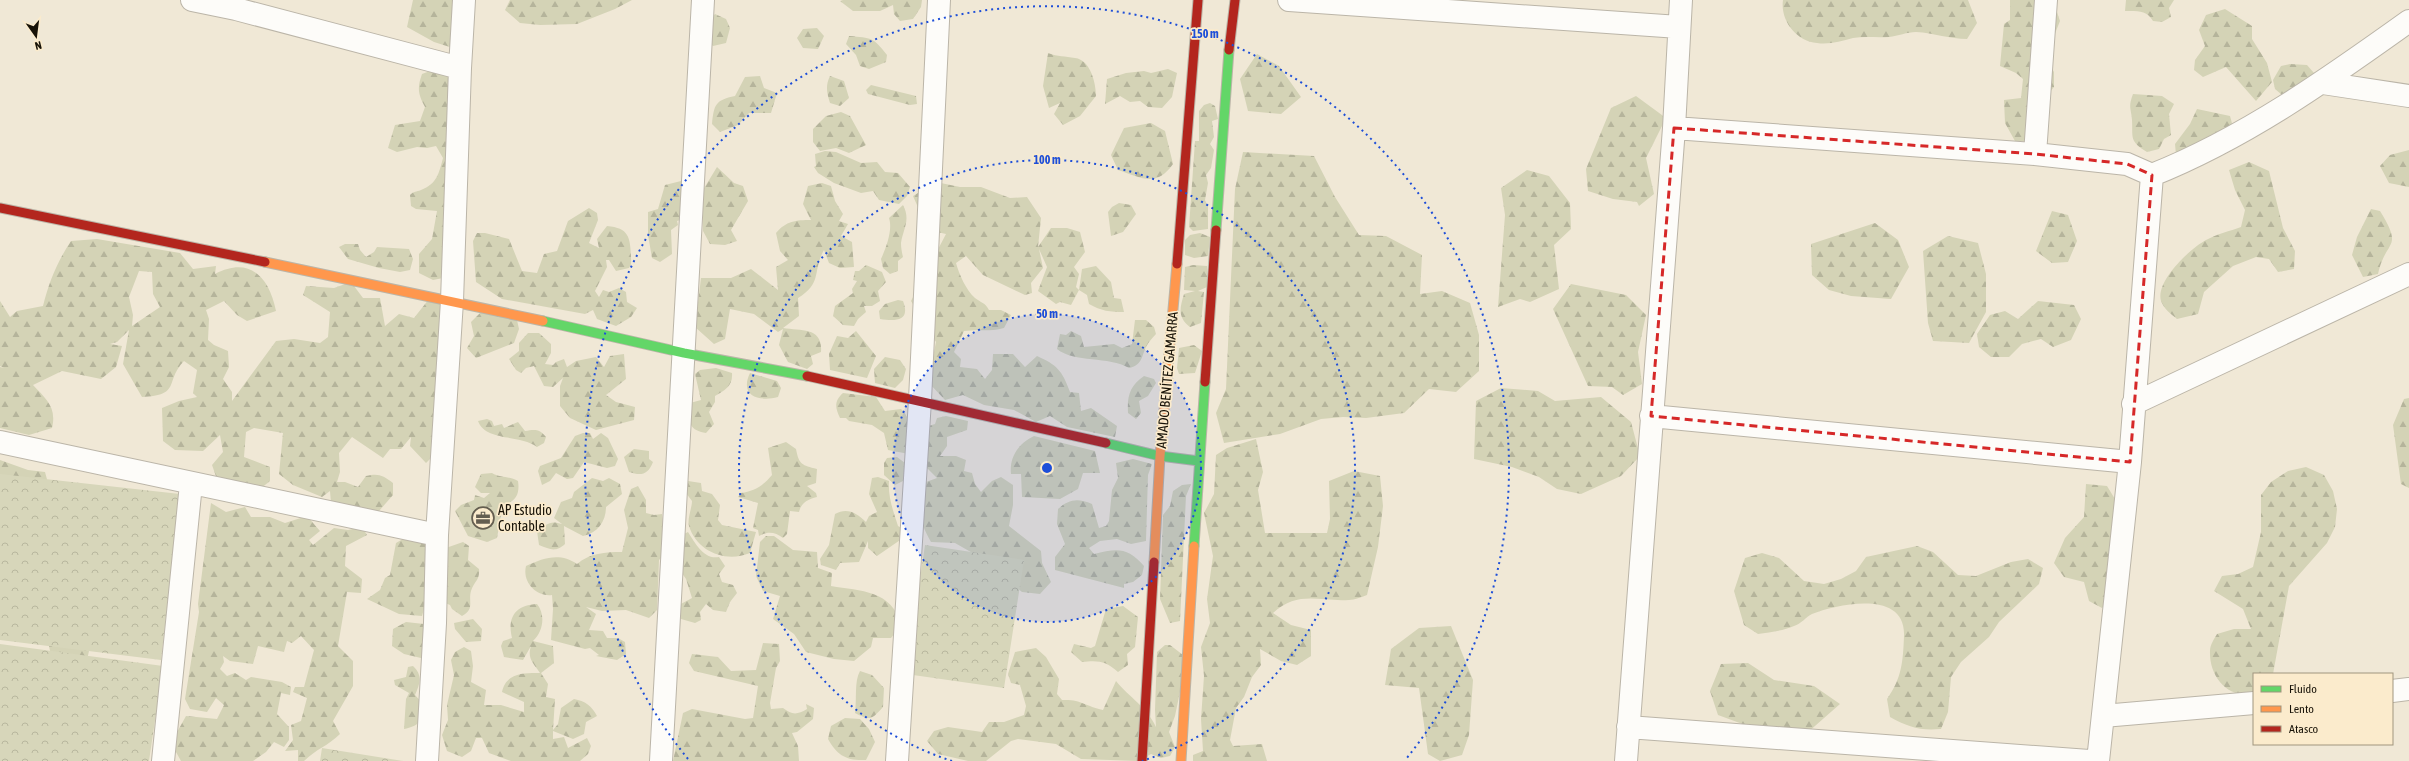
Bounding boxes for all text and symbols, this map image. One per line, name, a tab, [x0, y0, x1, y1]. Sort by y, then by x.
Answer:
north arrow	[16, 16, 56, 56]
text: 150 m	[1191, 27, 1219, 41]
text: N	[34, 39, 43, 52]
text: 100 m	[1033, 153, 1061, 167]
text: 50 m	[1036, 307, 1058, 321]
street label: AMADO BENÍTEZ GAMARRA	[1153, 311, 1181, 449]
centre of rings	[1040, 461, 1054, 475]
place label: AP Estudio Contable	[498, 502, 552, 534]
office icon: AP Estudio Contable	[470, 505, 496, 531]
legend	[2253, 673, 2393, 745]
text: Fluido	[2289, 682, 2317, 696]
text: Lento	[2289, 702, 2314, 716]
text: Atasco	[2289, 722, 2319, 736]

